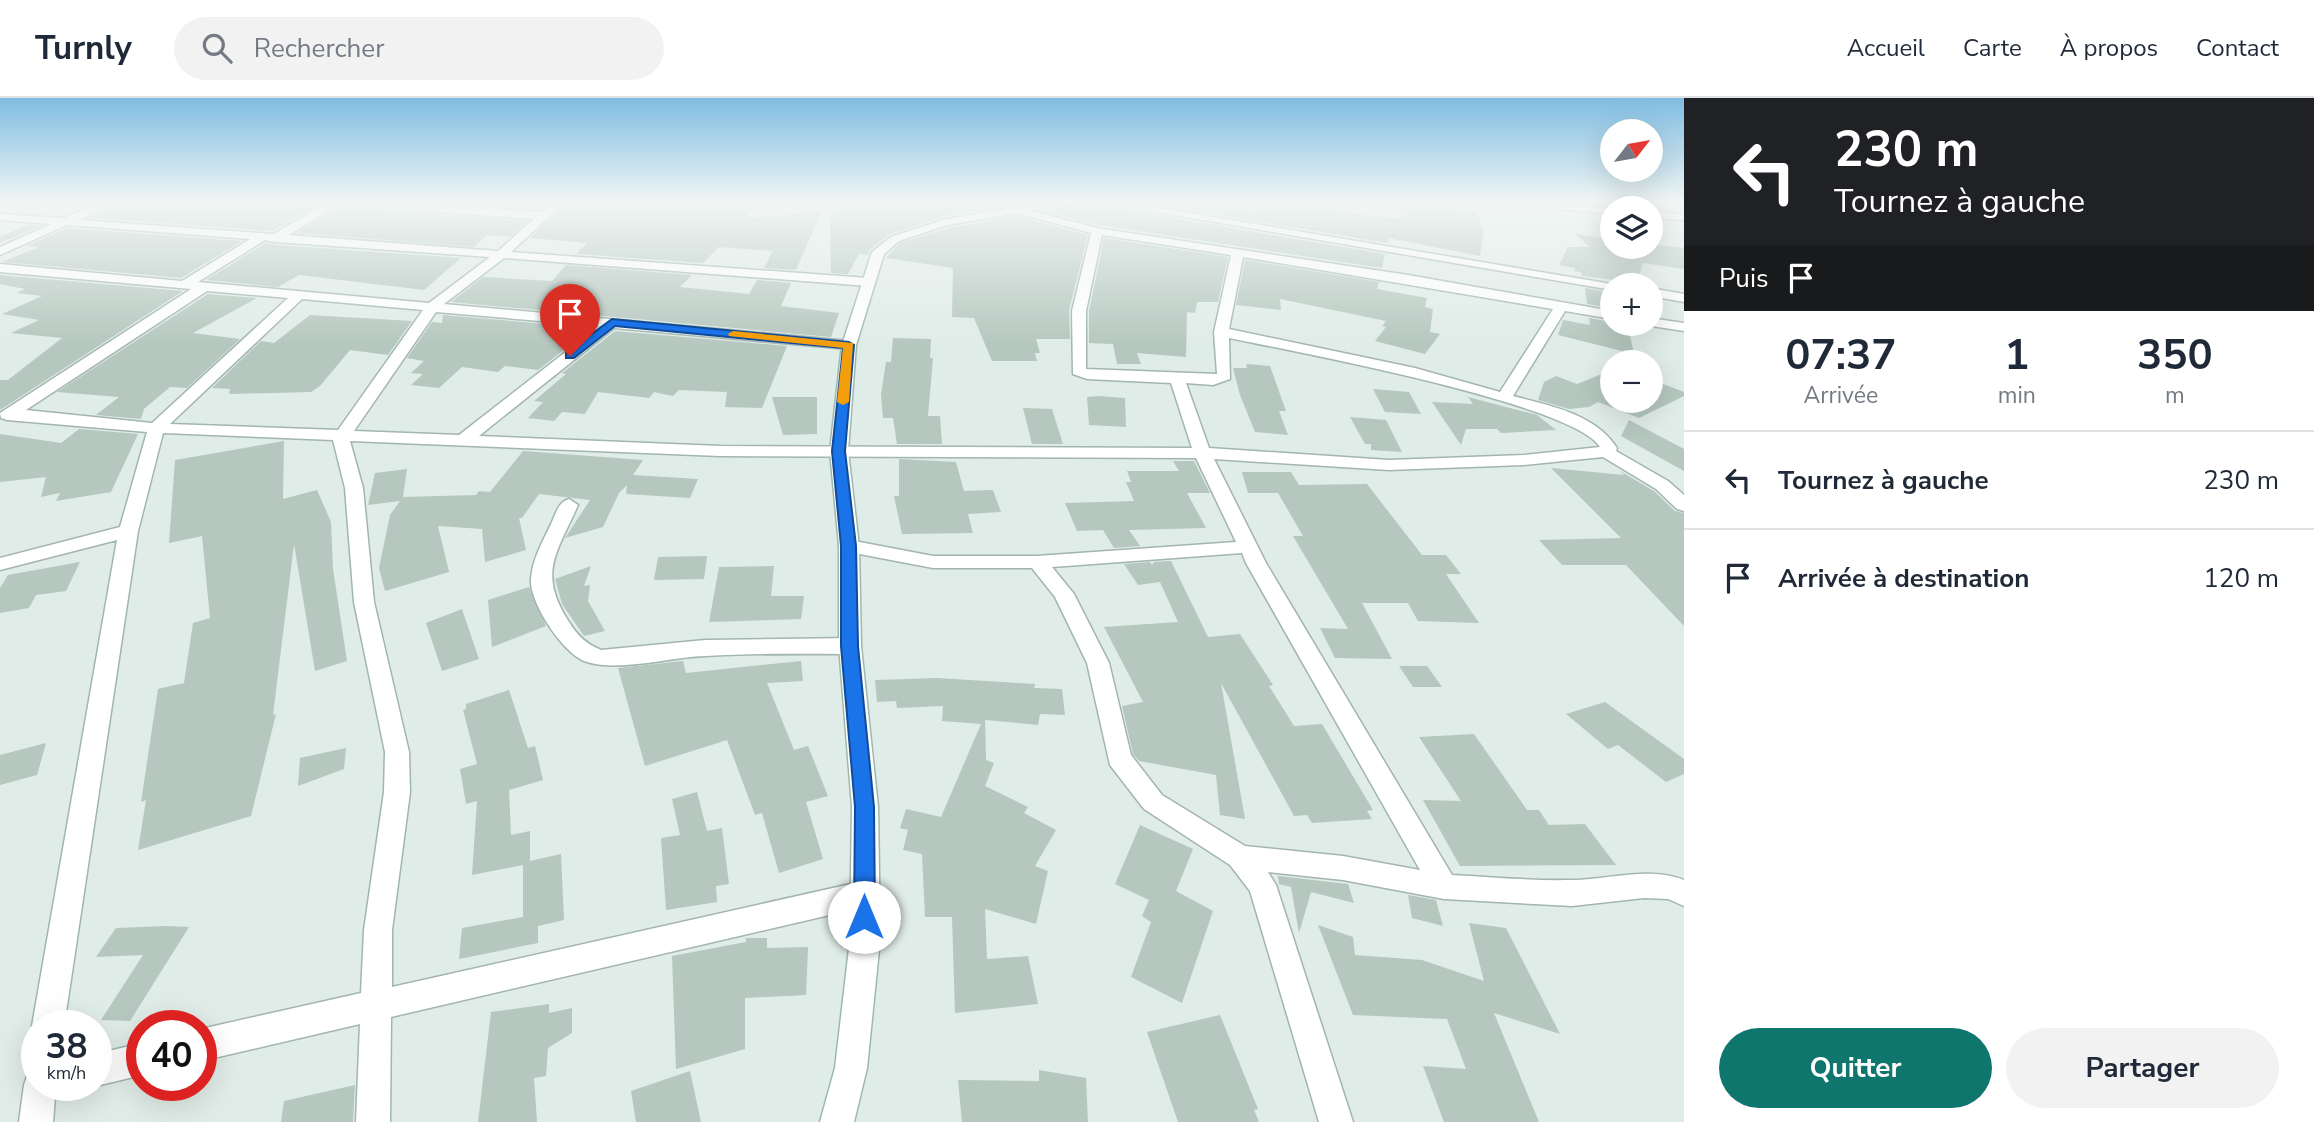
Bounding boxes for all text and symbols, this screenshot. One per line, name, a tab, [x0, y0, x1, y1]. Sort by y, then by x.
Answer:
search box	[174, 17, 664, 80]
text: Turnly	[35, 26, 132, 71]
icon: search	[198, 29, 236, 67]
text: Rechercher	[254, 31, 384, 66]
text: Accueil	[1847, 32, 1925, 64]
text: Carte	[1963, 32, 2022, 64]
text: À propos	[2060, 32, 2158, 64]
text: Contact	[2196, 32, 2279, 64]
text: 230 m	[1834, 116, 1978, 183]
north arrow	[1600, 119, 1662, 182]
map controls	[1600, 119, 1663, 413]
icon: left	[1719, 126, 1810, 217]
text: Tournez à gauche	[1834, 180, 2085, 223]
button: layers	[1600, 196, 1663, 259]
icon: arrive	[1782, 259, 1820, 297]
text: Puis	[1719, 261, 1768, 296]
button: +	[1600, 273, 1663, 336]
pin	[540, 284, 600, 356]
icon: arrive	[551, 295, 589, 333]
text: 07:37	[1785, 327, 1896, 384]
text: 1	[2004, 327, 2029, 384]
text: 350	[2137, 327, 2213, 384]
button: −	[1600, 350, 1663, 413]
text: Arrivée	[1804, 380, 1878, 411]
text: min	[1998, 380, 2036, 411]
text: m	[2165, 380, 2185, 411]
icon: left	[1719, 461, 1757, 499]
text: Tournez à gauche	[1778, 463, 1989, 498]
text: 230 m	[2203, 463, 2279, 498]
icon: arrive	[1719, 559, 1757, 597]
text: Arrivée à destination	[1778, 561, 2029, 596]
text: 120 m	[2203, 561, 2279, 596]
position arrow	[827, 880, 901, 954]
speed limit sign: 40	[126, 1010, 217, 1101]
text: 38	[45, 1023, 88, 1070]
button: Quitter	[1719, 1028, 1992, 1108]
button: Partager	[2006, 1028, 2279, 1108]
text: km/h	[47, 1061, 86, 1085]

